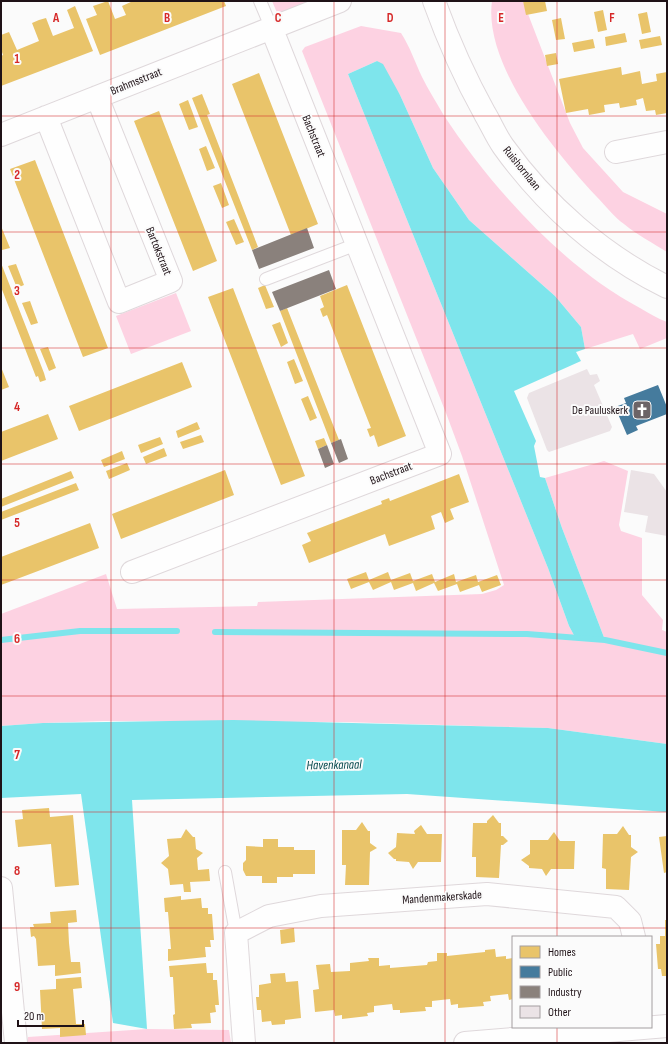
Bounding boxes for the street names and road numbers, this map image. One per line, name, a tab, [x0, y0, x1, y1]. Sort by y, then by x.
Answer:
street label: Brahmsstraat	[108, 64, 165, 99]
street label: Bachstraat	[298, 113, 329, 160]
street label: Ruishornlaan	[499, 143, 544, 193]
street label: Bartokstraat	[142, 225, 175, 278]
street label: Bachstraat	[368, 458, 415, 488]
street label: Mandenmakerskade	[402, 887, 483, 908]

